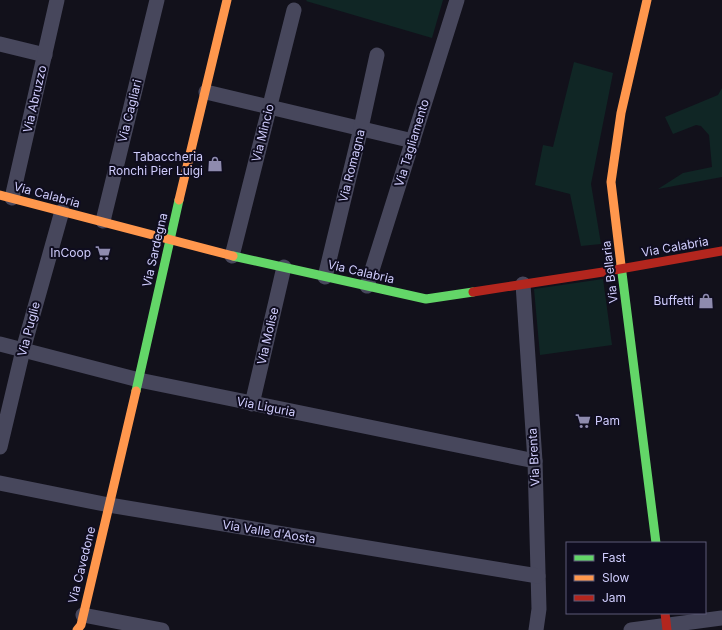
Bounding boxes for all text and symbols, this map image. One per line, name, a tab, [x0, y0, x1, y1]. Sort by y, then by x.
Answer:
street label: Via Abruzzo	[19, 64, 50, 134]
street label: Via Cagliari	[114, 78, 145, 144]
street label: Via Tagliamento	[391, 97, 432, 188]
street label: Via Mincio	[248, 102, 277, 163]
street label: Via Romagna	[335, 128, 368, 204]
place label: Tabaccheria Ronchi Pier Luigi	[108, 149, 203, 178]
shop icon: Tabaccheria Ronchi Pier Luigi	[206, 155, 224, 173]
street label: Via Calabria	[12, 178, 82, 211]
street label: Via Sardegna	[139, 211, 170, 288]
street label: Via Calabria	[640, 233, 710, 260]
street label: Via Bellaria	[598, 240, 621, 304]
supermarket icon: InCoop	[94, 244, 112, 262]
place label: InCoop	[50, 245, 91, 260]
street label: Via Calabria	[326, 257, 396, 286]
shop icon: Buffetti	[697, 292, 715, 310]
place label: Buffetti	[654, 293, 694, 308]
street label: Via Puglie	[14, 300, 43, 358]
street label: Via Molise	[254, 306, 281, 366]
street label: Via Liguria	[235, 393, 297, 420]
supermarket icon: Pam	[574, 412, 592, 430]
place label: Pam	[595, 413, 620, 428]
street label: Via Brenta	[524, 428, 543, 487]
street label: Via Valle d'Aosta	[221, 517, 317, 546]
street label: Via Cavedone	[65, 525, 98, 605]
legend	[566, 542, 706, 614]
text: Fast	[602, 550, 626, 565]
text: Slow	[602, 570, 630, 585]
text: Jam	[602, 590, 626, 605]

